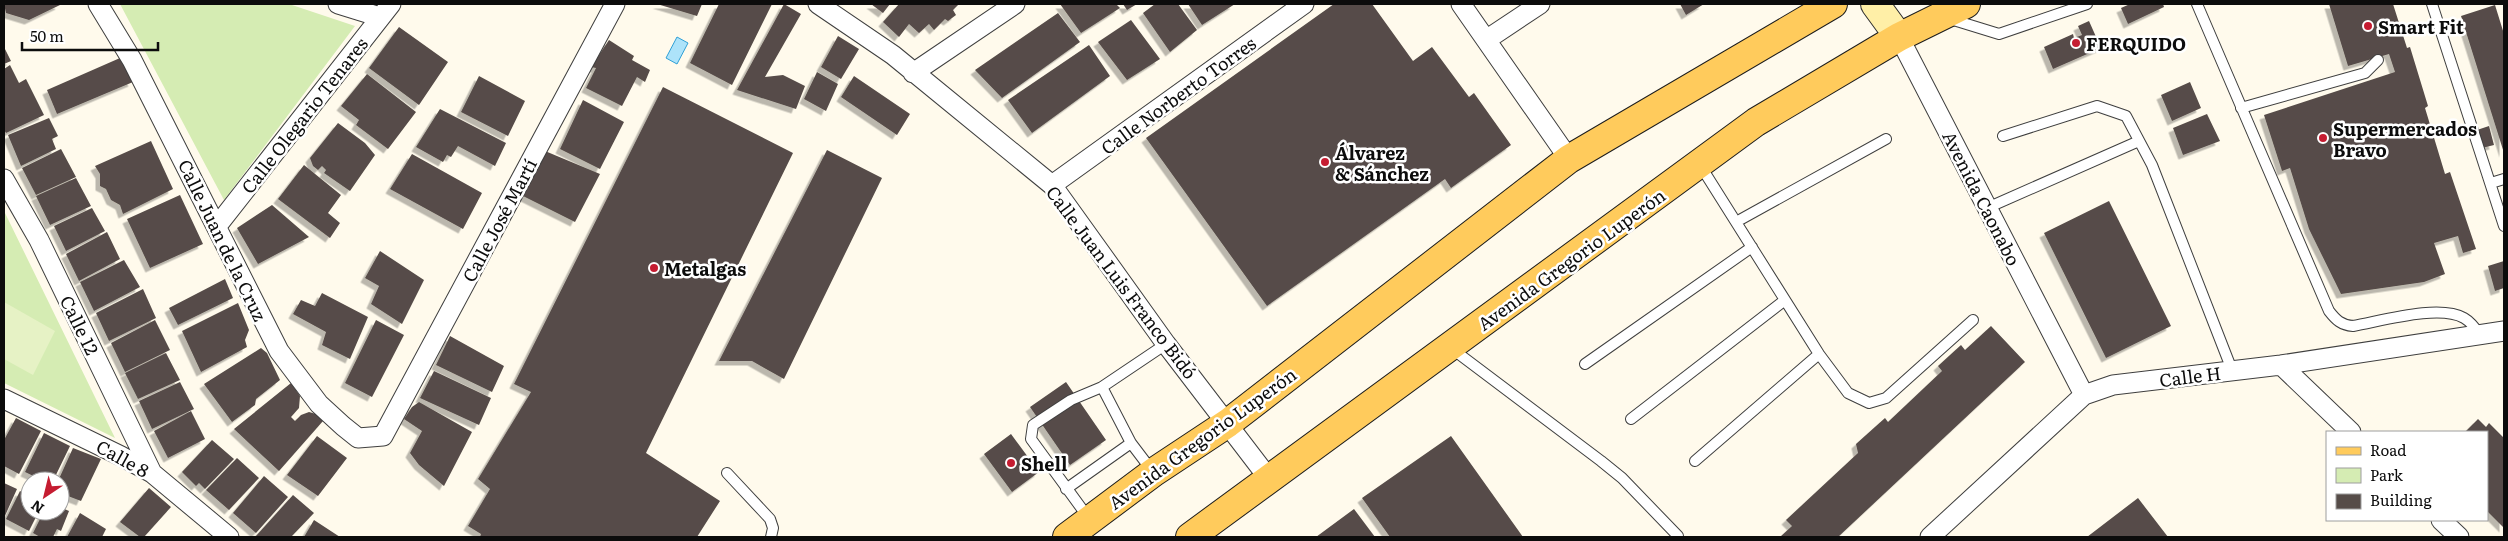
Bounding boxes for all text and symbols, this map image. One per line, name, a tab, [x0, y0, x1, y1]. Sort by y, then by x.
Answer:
place label: Smart Fit	[2378, 13, 2464, 40]
scale bar	[22, 20, 159, 52]
marker: Smart Fit	[2362, 20, 2374, 32]
text: 50 m	[30, 24, 64, 47]
street label: Calle Norberto Torres	[1095, 29, 1261, 161]
place label: FERQUIDO	[2086, 30, 2186, 57]
street label: Calle Olegario Tenares	[234, 31, 374, 199]
marker: FERQUIDO	[2070, 37, 2082, 49]
place label: Supermercados Bravo	[2333, 115, 2477, 163]
street label: Avenida Caonabo	[1936, 126, 2028, 270]
marker: Supermercados Bravo	[2317, 132, 2329, 144]
place label: Álvarez & Sánchez	[1335, 139, 1429, 187]
street label: Calle José Martí	[455, 153, 543, 287]
street label: Calle Juan de la Cruz	[172, 154, 274, 326]
marker: Álvarez & Sánchez	[1319, 156, 1331, 168]
street label: Calle Juan Luis Franco Bidó	[1040, 180, 1204, 384]
street label: Avenida Gregorio Luperón	[1471, 181, 1671, 336]
place label: Metalgas	[664, 255, 746, 282]
marker: Metalgas	[648, 262, 660, 274]
street label: Calle 12	[54, 291, 106, 359]
street label: Calle H	[2158, 359, 2222, 393]
street label: Avenida Gregorio Luperón	[1102, 360, 1302, 515]
legend	[2326, 431, 2488, 521]
street label: Calle 8	[92, 432, 154, 484]
text: Road	[2370, 438, 2406, 461]
place label: Shell	[1021, 450, 1068, 477]
marker: Shell	[1005, 457, 1017, 469]
text: Park	[2370, 463, 2404, 486]
north arrow	[20, 471, 70, 521]
text: Building	[2370, 488, 2432, 511]
text: N	[26, 496, 48, 519]

